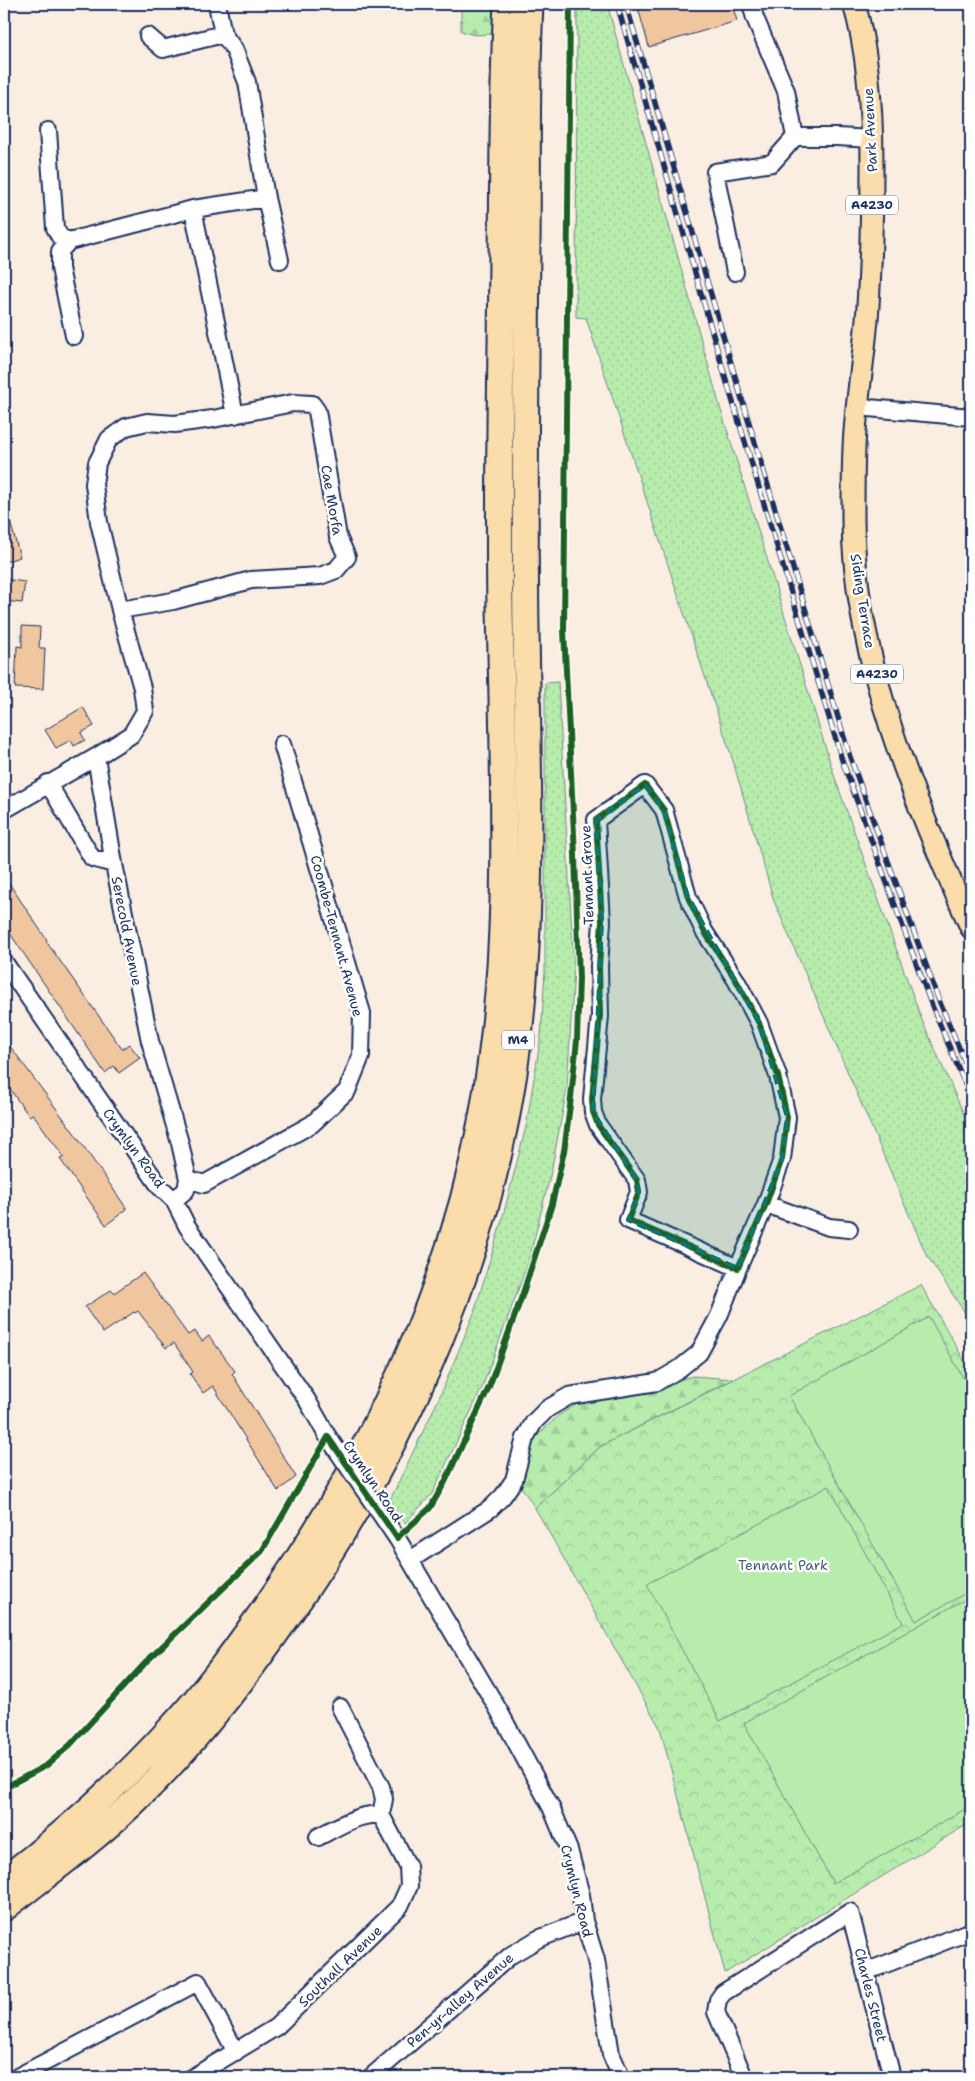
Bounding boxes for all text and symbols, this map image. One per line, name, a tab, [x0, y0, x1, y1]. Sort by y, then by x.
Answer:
street label: Park Avenue	[859, 87, 881, 173]
road number: A4230	[846, 196, 898, 214]
street label: Cae Morfa	[317, 464, 347, 537]
street label: Siding Terrace	[847, 552, 879, 650]
road number: A4230	[851, 664, 903, 684]
street label: Tennant Grove	[576, 825, 598, 925]
street label: Coombe-Tennant Avenue	[307, 853, 367, 1019]
street label: Serecold Avenue	[108, 875, 146, 987]
road number: M4	[502, 1030, 534, 1050]
street label: Crymlyn Road	[99, 1104, 169, 1192]
street label: Crymlyn Road	[339, 1437, 407, 1525]
park label: Tennant Park	[738, 1556, 828, 1574]
street label: Crymlyn Road	[557, 1843, 597, 1939]
street label: Southall Avenue	[294, 1921, 386, 2011]
street label: Charles Street	[851, 1946, 891, 2044]
street label: Pen-yr-alley Avenue	[403, 1949, 517, 2051]

